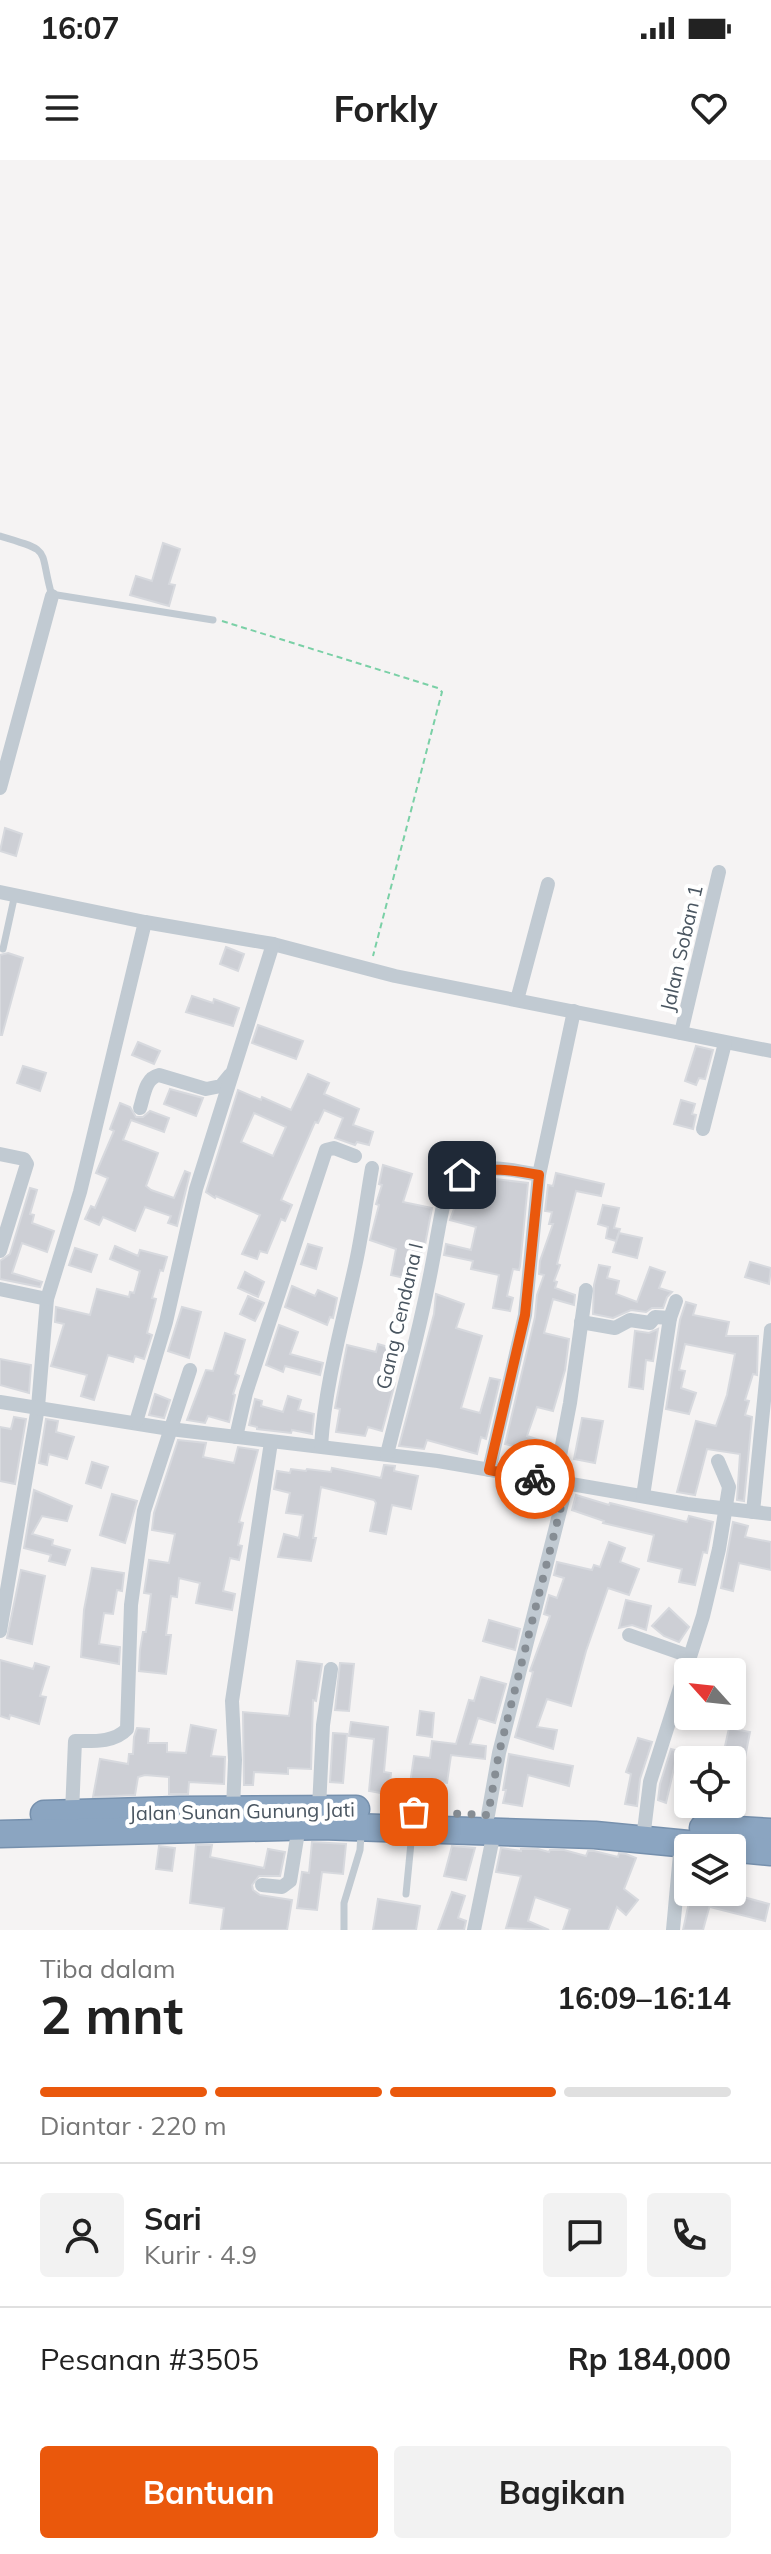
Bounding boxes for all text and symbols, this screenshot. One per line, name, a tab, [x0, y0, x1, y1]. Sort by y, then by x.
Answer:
text: 16:07	[40, 9, 119, 47]
icon: menu	[40, 86, 84, 130]
text: Forkly	[333, 86, 438, 131]
icon: heart	[687, 86, 731, 130]
street label: Jalan Soban 1	[654, 882, 708, 1014]
pin	[428, 1141, 496, 1209]
icon: home	[440, 1153, 484, 1197]
street label: Gang Cendana I	[370, 1240, 428, 1392]
courier	[495, 1439, 575, 1519]
icon: bike	[513, 1457, 557, 1501]
north arrow	[674, 1658, 746, 1730]
map controls	[674, 1658, 746, 1906]
button: locate	[674, 1746, 746, 1818]
pin	[380, 1778, 448, 1846]
icon: bag	[392, 1790, 436, 1834]
street label: Jalan Sunan Gunung Jati	[129, 1797, 355, 1825]
button: layers	[674, 1834, 746, 1906]
text: Tiba dalam	[40, 1952, 176, 1985]
text: 16:09–16:14	[557, 1979, 731, 2017]
text: 2 mnt	[40, 1982, 183, 2047]
text: Diantar · 220 m	[40, 2109, 227, 2142]
button: person	[40, 2193, 124, 2277]
button: chat	[543, 2193, 627, 2277]
button: phone	[647, 2193, 731, 2277]
text: Sari	[144, 2200, 202, 2238]
text: Kurir · 4.9	[144, 2238, 257, 2271]
text: Pesanan #3505	[40, 2340, 259, 2378]
text: Rp 184,000	[568, 2340, 731, 2378]
button: Bantuan	[40, 2446, 378, 2538]
button: Bagikan	[394, 2446, 731, 2538]

